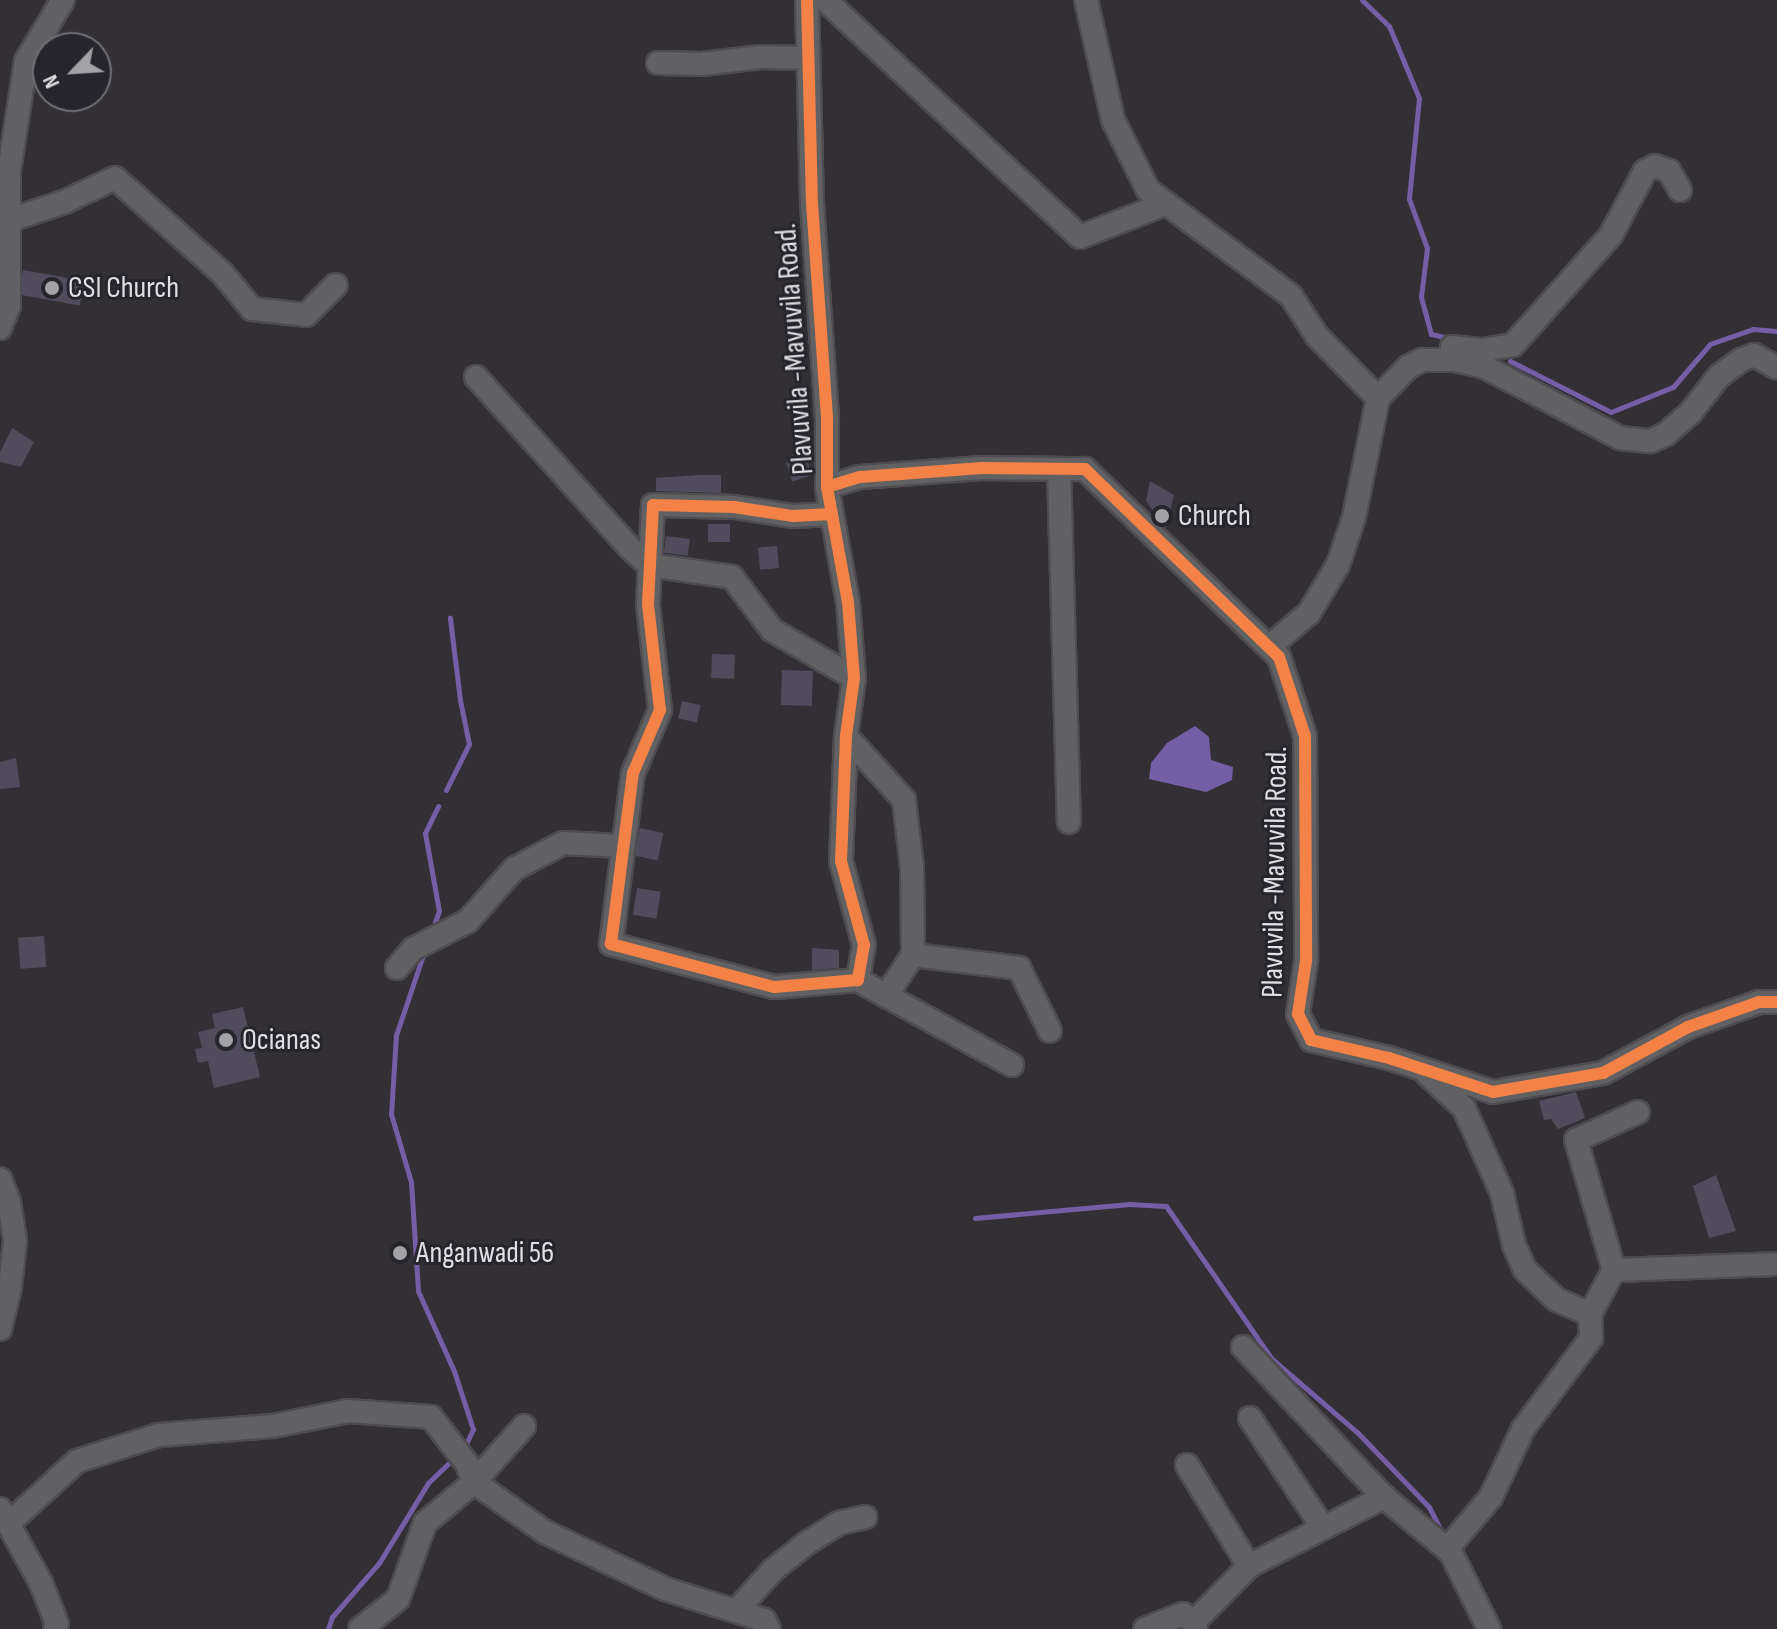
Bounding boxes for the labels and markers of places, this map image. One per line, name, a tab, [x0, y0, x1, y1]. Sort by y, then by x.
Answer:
place label: CSI Church	[68, 270, 179, 306]
marker: CSI Church	[43, 279, 61, 297]
place label: Church	[1178, 498, 1251, 534]
marker: Church	[1153, 507, 1171, 525]
place label: Ocianas	[242, 1022, 321, 1058]
marker: Ocianas	[217, 1031, 235, 1049]
place label: Anganwadi 56	[416, 1235, 554, 1271]
marker: Anganwadi 56	[391, 1244, 409, 1262]

